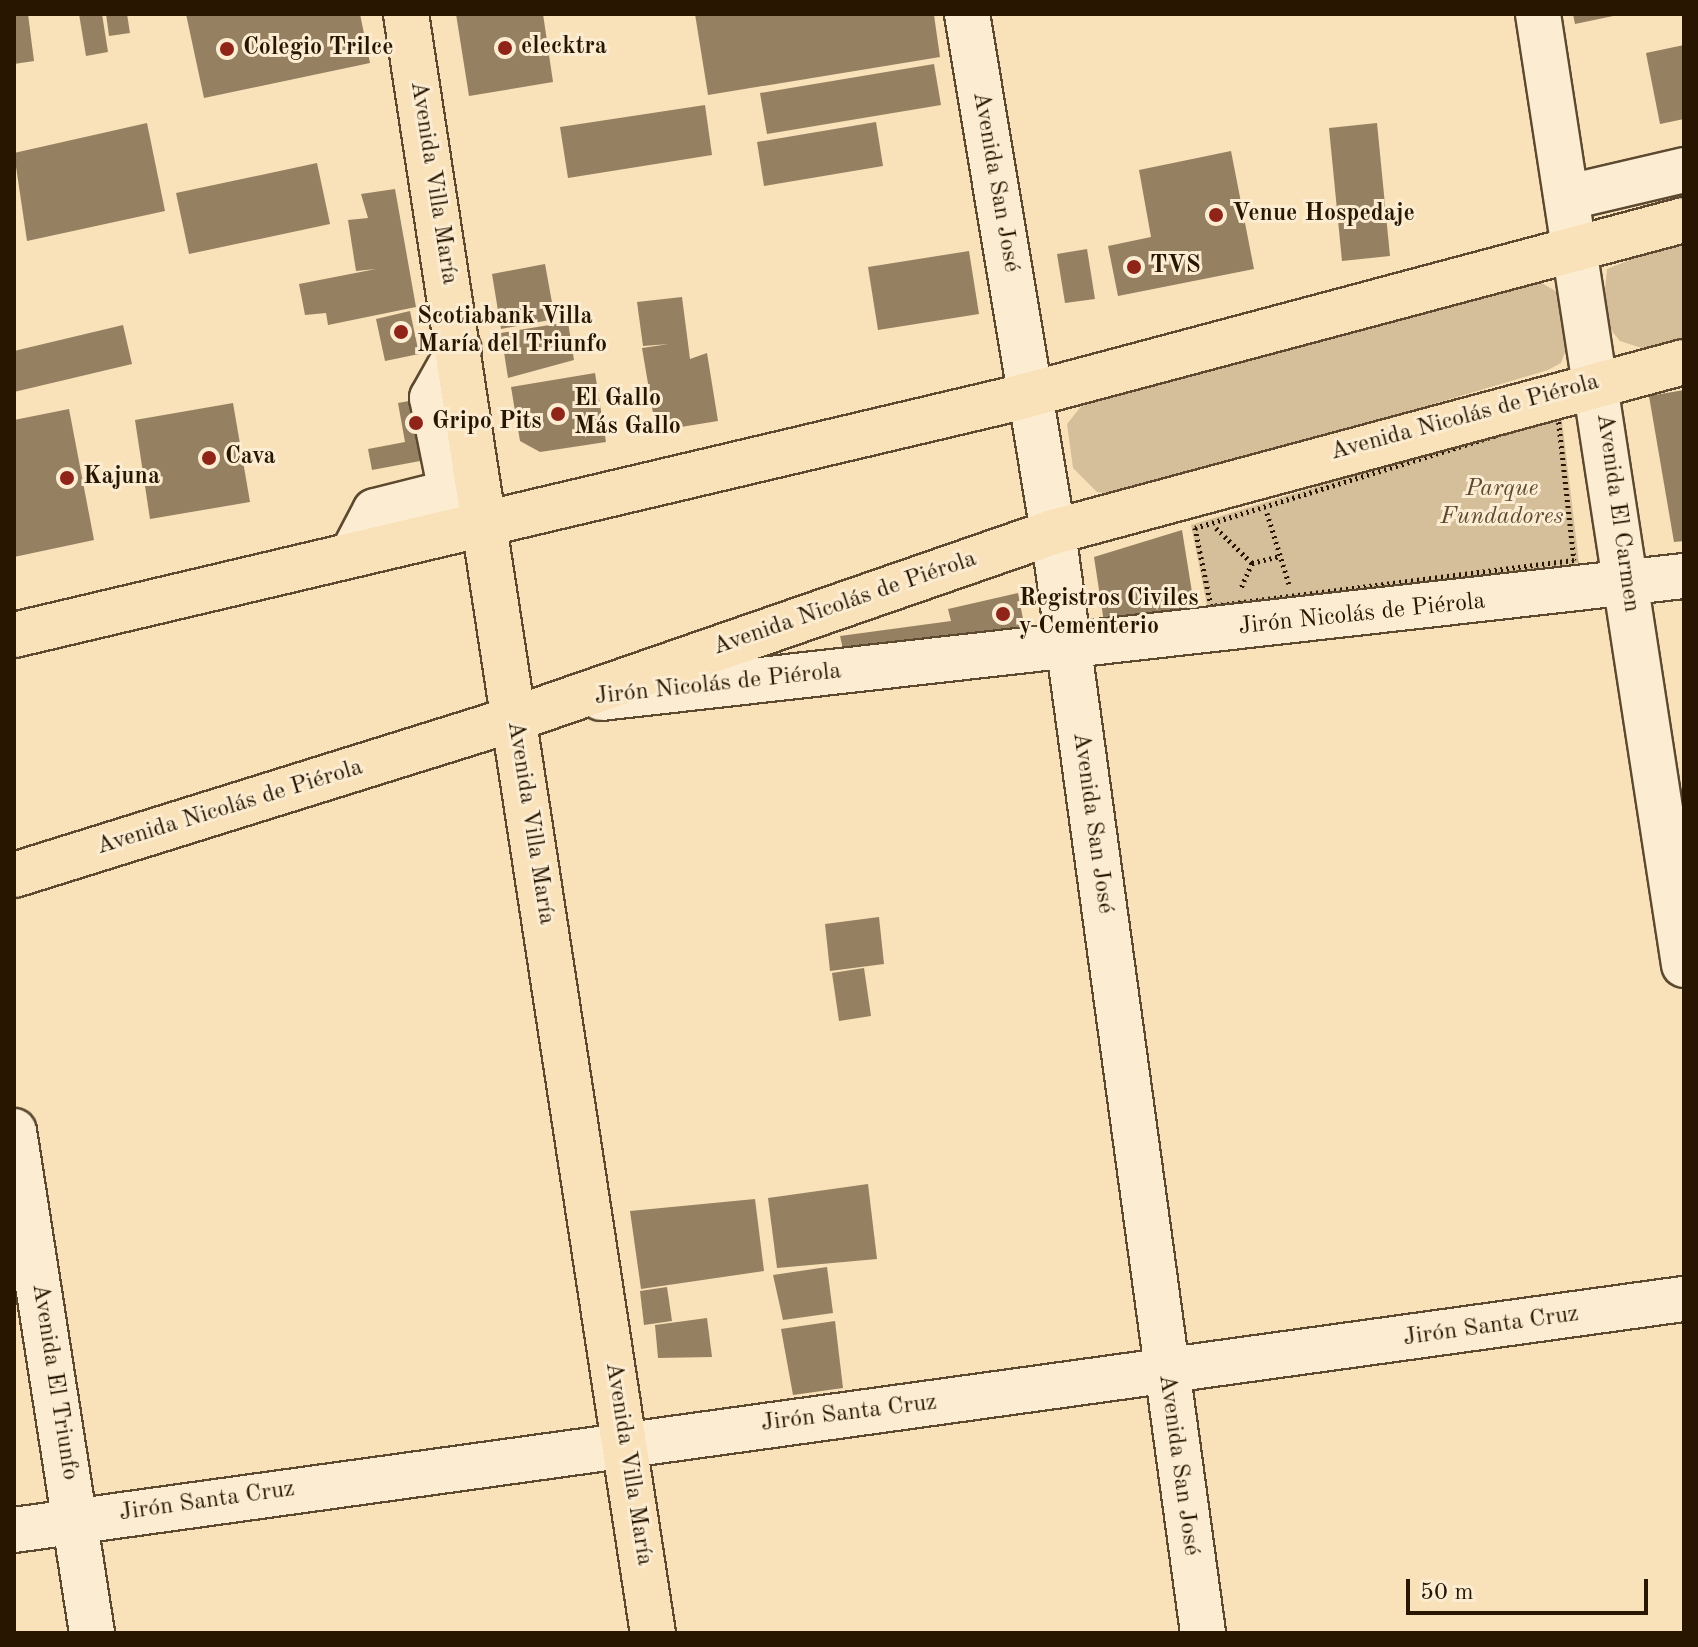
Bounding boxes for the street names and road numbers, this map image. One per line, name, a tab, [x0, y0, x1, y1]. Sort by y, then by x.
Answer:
street label: Avenida Villa María	[403, 79, 463, 287]
street label: Avenida San José	[965, 90, 1025, 274]
street label: Avenida Nicolás de Piérola	[1328, 368, 1602, 468]
street label: Avenida El Carmen	[1589, 412, 1645, 614]
street label: Avenida Nicolás de Piérola	[709, 545, 981, 663]
street label: Jirón Nicolás de Piérola	[1237, 588, 1487, 642]
street label: Jirón Nicolás de Piérola	[593, 658, 843, 712]
street label: Avenida Villa María	[500, 719, 560, 927]
street label: Avenida San José	[1065, 731, 1119, 915]
street label: Avenida Nicolás de Piérola	[93, 754, 367, 862]
street label: Avenida El Triunfo	[24, 1282, 84, 1482]
street label: Jirón Santa Cruz	[1401, 1300, 1581, 1354]
street label: Avenida Villa María	[598, 1360, 658, 1568]
street label: Avenida San José	[1151, 1373, 1205, 1557]
street label: Jirón Santa Cruz	[759, 1389, 939, 1439]
street label: Jirón Santa Cruz	[117, 1475, 297, 1529]

